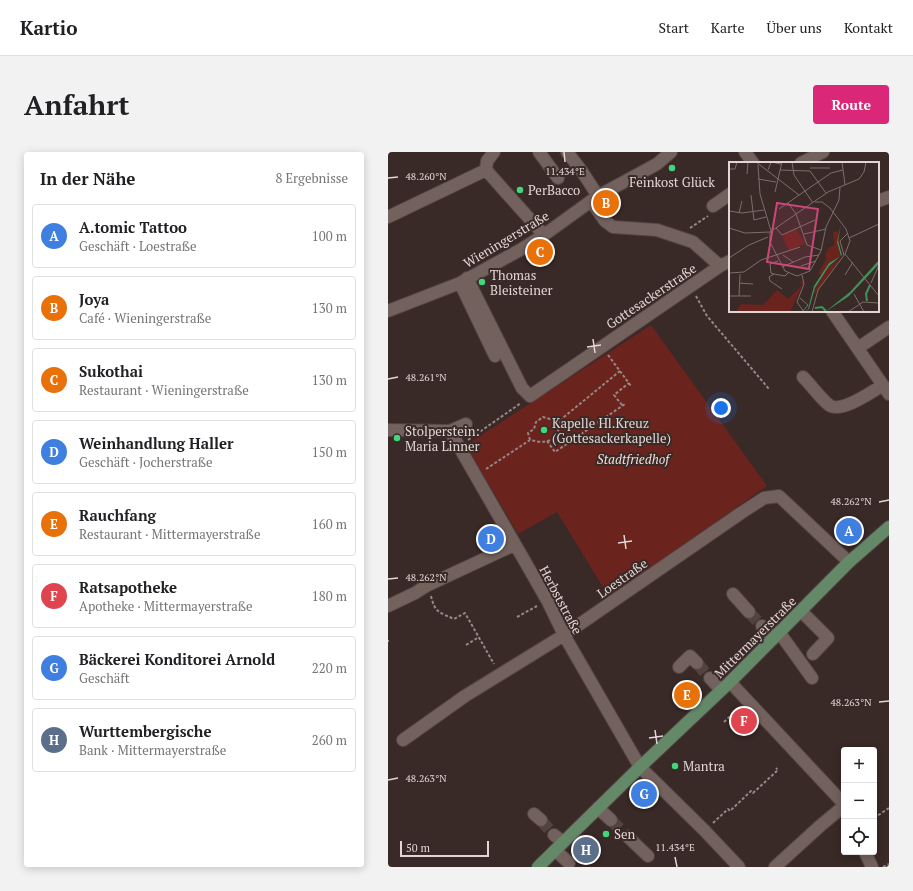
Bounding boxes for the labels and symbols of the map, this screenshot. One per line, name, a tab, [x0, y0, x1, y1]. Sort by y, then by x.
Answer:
inset map	[729, 162, 879, 312]
marker: Feinkost Glück	[667, 163, 677, 173]
text: 11.434°E	[545, 165, 585, 178]
text: 48.260°N	[406, 170, 447, 183]
place label: Feinkost Glück	[629, 173, 715, 191]
place label: PerBacco	[528, 181, 580, 199]
marker: PerBacco	[515, 185, 525, 195]
pin: B	[593, 188, 619, 218]
street label: Wieningerstraße	[460, 206, 552, 272]
pin: C	[527, 237, 553, 267]
street label: Gottesackerstraße	[602, 259, 700, 333]
place label: Thomas Bleisteiner	[490, 266, 553, 299]
marker: Thomas Bleisteiner	[477, 277, 487, 287]
text: 48.261°N	[406, 371, 447, 384]
your location	[711, 398, 731, 418]
place label: Kapelle Hl.Kreuz (Gottesackerkapelle)	[552, 414, 671, 447]
place label: Stolperstein: Maria Linner	[405, 422, 480, 455]
marker: Kapelle Hl.Kreuz (Gottesackerkapelle)	[539, 425, 549, 435]
marker: Stolperstein: Maria Linner	[392, 433, 402, 443]
park label: Stadtfriedhof	[597, 450, 671, 468]
text: 48.262°N	[831, 495, 872, 508]
pin: A	[836, 516, 862, 546]
pin: D	[478, 524, 504, 554]
street label: Loestraße	[593, 554, 651, 602]
street label: Herbststraße	[535, 562, 587, 638]
text: 48.262°N	[406, 571, 447, 584]
street label: Mittermayerstraße	[710, 592, 800, 682]
pin: E	[674, 680, 700, 710]
text: 48.263°N	[831, 696, 872, 709]
pin: F	[731, 706, 757, 736]
place label: Mantra	[683, 757, 725, 775]
marker: Mantra	[670, 761, 680, 771]
text: 48.263°N	[406, 772, 447, 785]
pin: G	[631, 779, 657, 809]
place label: Sen	[614, 825, 636, 843]
marker: Sen	[601, 829, 611, 839]
pin: H	[573, 835, 599, 865]
scale bar	[400, 839, 489, 858]
text: 11.434°E	[655, 841, 695, 854]

